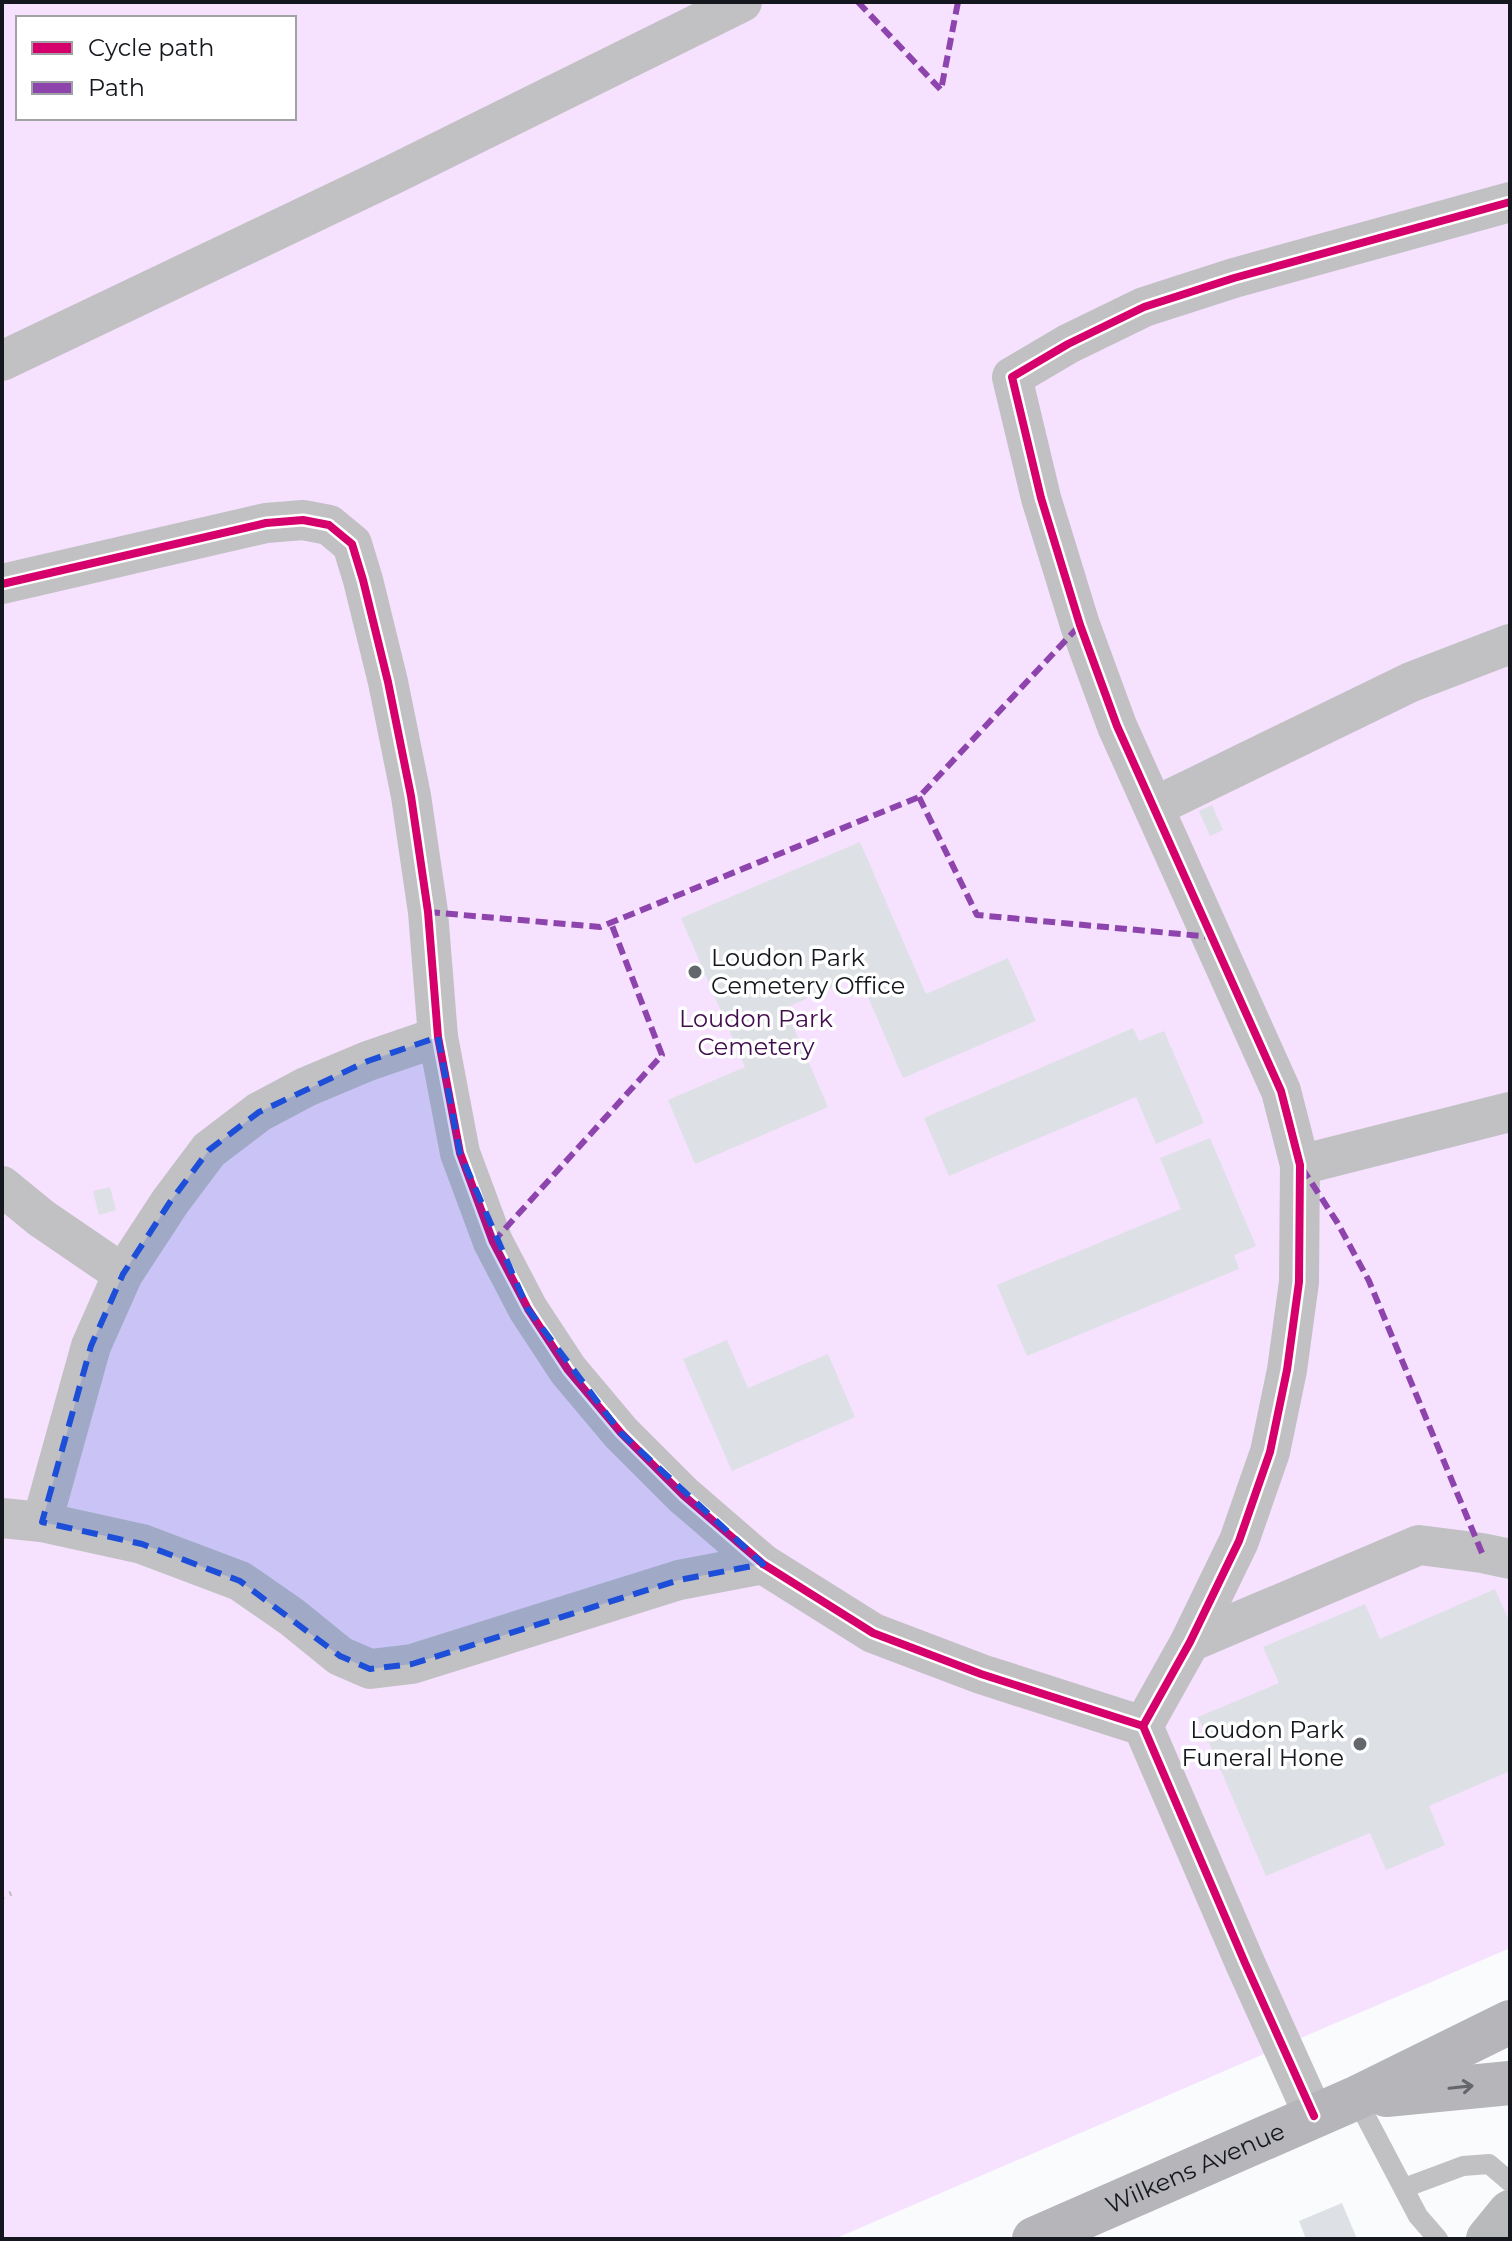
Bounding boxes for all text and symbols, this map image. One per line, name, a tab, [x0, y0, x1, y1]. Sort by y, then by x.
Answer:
legend	[16, 16, 296, 120]
text: Cycle path	[88, 33, 215, 62]
text: Path	[88, 73, 145, 102]
place label: Loudon Park Cemetery Office	[711, 943, 905, 1000]
marker: Loudon Park Cemetery Office	[686, 963, 704, 981]
park label: Loudon Park Cemetery	[679, 1004, 834, 1061]
place label: Loudon Park Funeral Hone	[1182, 1715, 1345, 1772]
marker: Loudon Park Funeral Hone	[1351, 1735, 1369, 1753]
one-way arrow	[1447, 2079, 1473, 2094]
street label: Wilkens Avenue	[1101, 2116, 1289, 2220]

